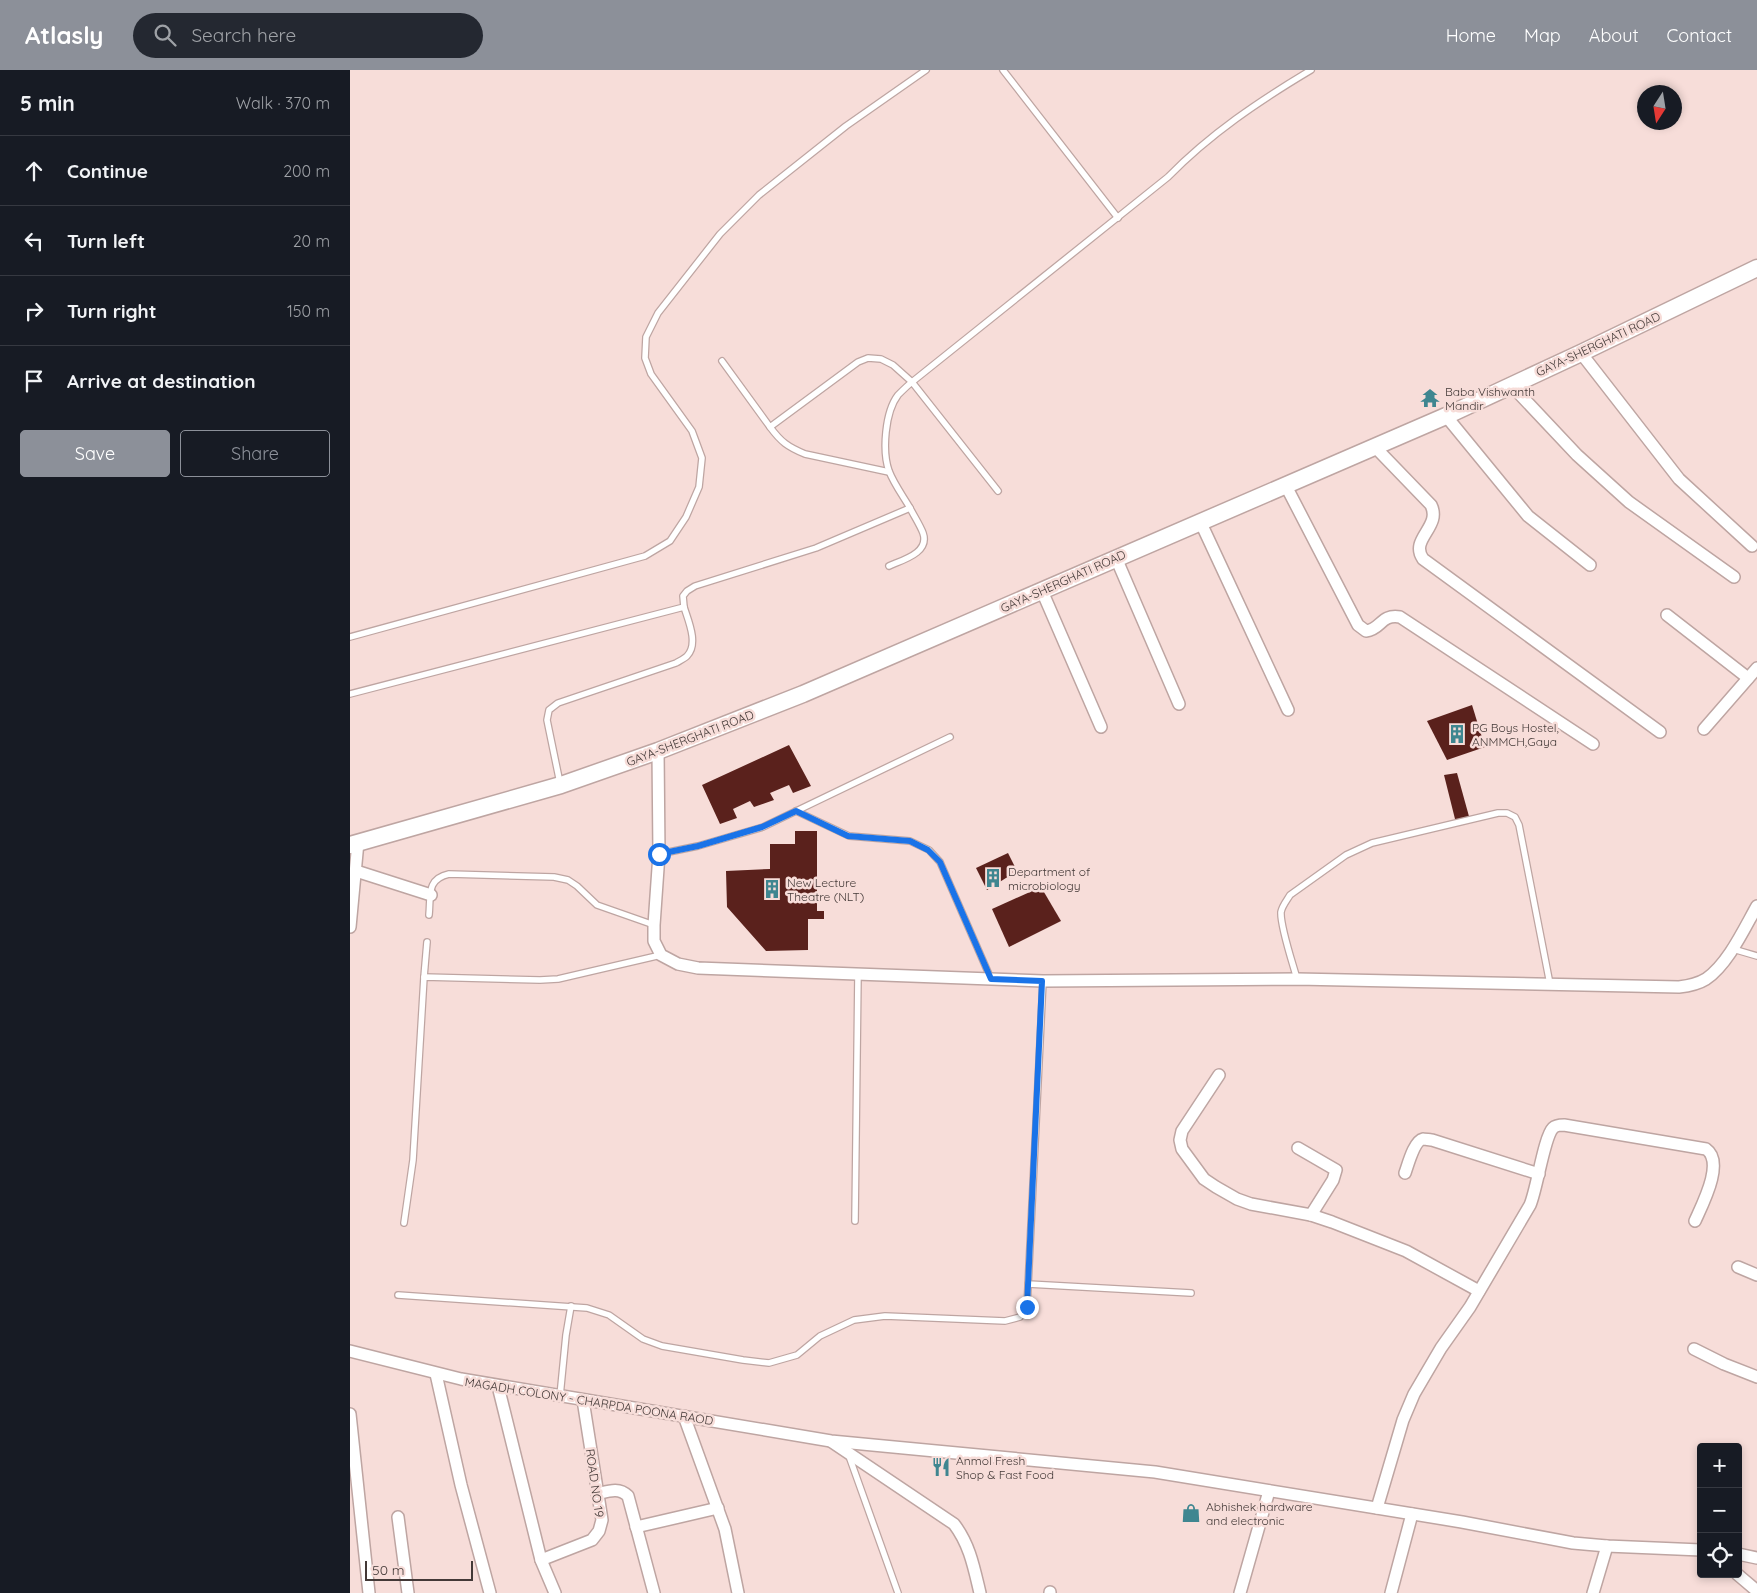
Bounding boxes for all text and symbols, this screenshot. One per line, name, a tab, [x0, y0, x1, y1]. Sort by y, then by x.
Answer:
search box	[133, 13, 483, 58]
text: Atlasly	[25, 20, 103, 50]
icon: search	[151, 21, 179, 49]
text: Search here	[191, 23, 296, 47]
text: Home	[1446, 24, 1496, 47]
text: Map	[1524, 24, 1561, 47]
text: About	[1589, 24, 1639, 47]
text: Contact	[1667, 24, 1732, 47]
north arrow	[1637, 85, 1682, 130]
text: 5 min	[20, 90, 75, 116]
text: Walk · 370 m	[236, 93, 330, 113]
icon: ahead	[20, 157, 48, 185]
text: Continue	[67, 159, 148, 183]
text: 200 m	[283, 161, 330, 181]
icon: left	[20, 227, 48, 255]
text: Turn left	[67, 229, 145, 253]
text: 20 m	[293, 231, 330, 251]
icon: right	[20, 297, 48, 325]
text: Turn right	[67, 299, 156, 323]
text: 150 m	[287, 301, 330, 321]
street label: GAYA-SHERGHATI ROAD	[1533, 308, 1663, 379]
icon: arrive	[20, 367, 48, 395]
text: Arrive at destination	[67, 369, 256, 393]
place label: Baba Vishwanth Mandir	[1445, 384, 1535, 413]
temple icon: Baba Vishwanth Mandir	[1419, 387, 1441, 409]
button: Save	[20, 430, 170, 477]
button: Share	[180, 430, 330, 477]
street label: GAYA-SHERGHATI ROAD	[998, 546, 1128, 615]
street label: GAYA-SHERGHATI ROAD	[624, 707, 756, 769]
place label: PG Boys Hostel, ANMMCH,Gaya	[1472, 720, 1559, 749]
building icon: PG Boys Hostel, ANMMCH,Gaya	[1446, 723, 1468, 745]
route start	[648, 843, 671, 866]
place label: Department of microbiology	[1008, 864, 1091, 893]
building icon: Department of microbiology	[982, 867, 1004, 889]
place label: New Lecture Theatre (NLT)	[787, 875, 864, 904]
building icon: New Lecture Theatre (NLT)	[761, 878, 783, 900]
route end	[1016, 1296, 1039, 1319]
street label: MAGADH COLONY - CHARPDA POONA RAOD	[464, 1374, 715, 1428]
map controls	[1697, 1443, 1742, 1578]
button: +	[1697, 1443, 1742, 1488]
street label: ROAD NO 19	[583, 1448, 607, 1519]
place label: Anmol Fresh Shop & Fast Food	[956, 1453, 1054, 1482]
restaurant icon: Anmol Fresh Shop & Fast Food	[930, 1456, 952, 1478]
button: −	[1697, 1488, 1742, 1533]
place label: Abhishek hardware and electronic	[1206, 1499, 1313, 1528]
shop icon: Abhishek hardware and electronic	[1180, 1502, 1202, 1524]
button: locate	[1697, 1533, 1742, 1578]
scale bar	[365, 1558, 472, 1581]
text: 50 m	[372, 1561, 405, 1579]

